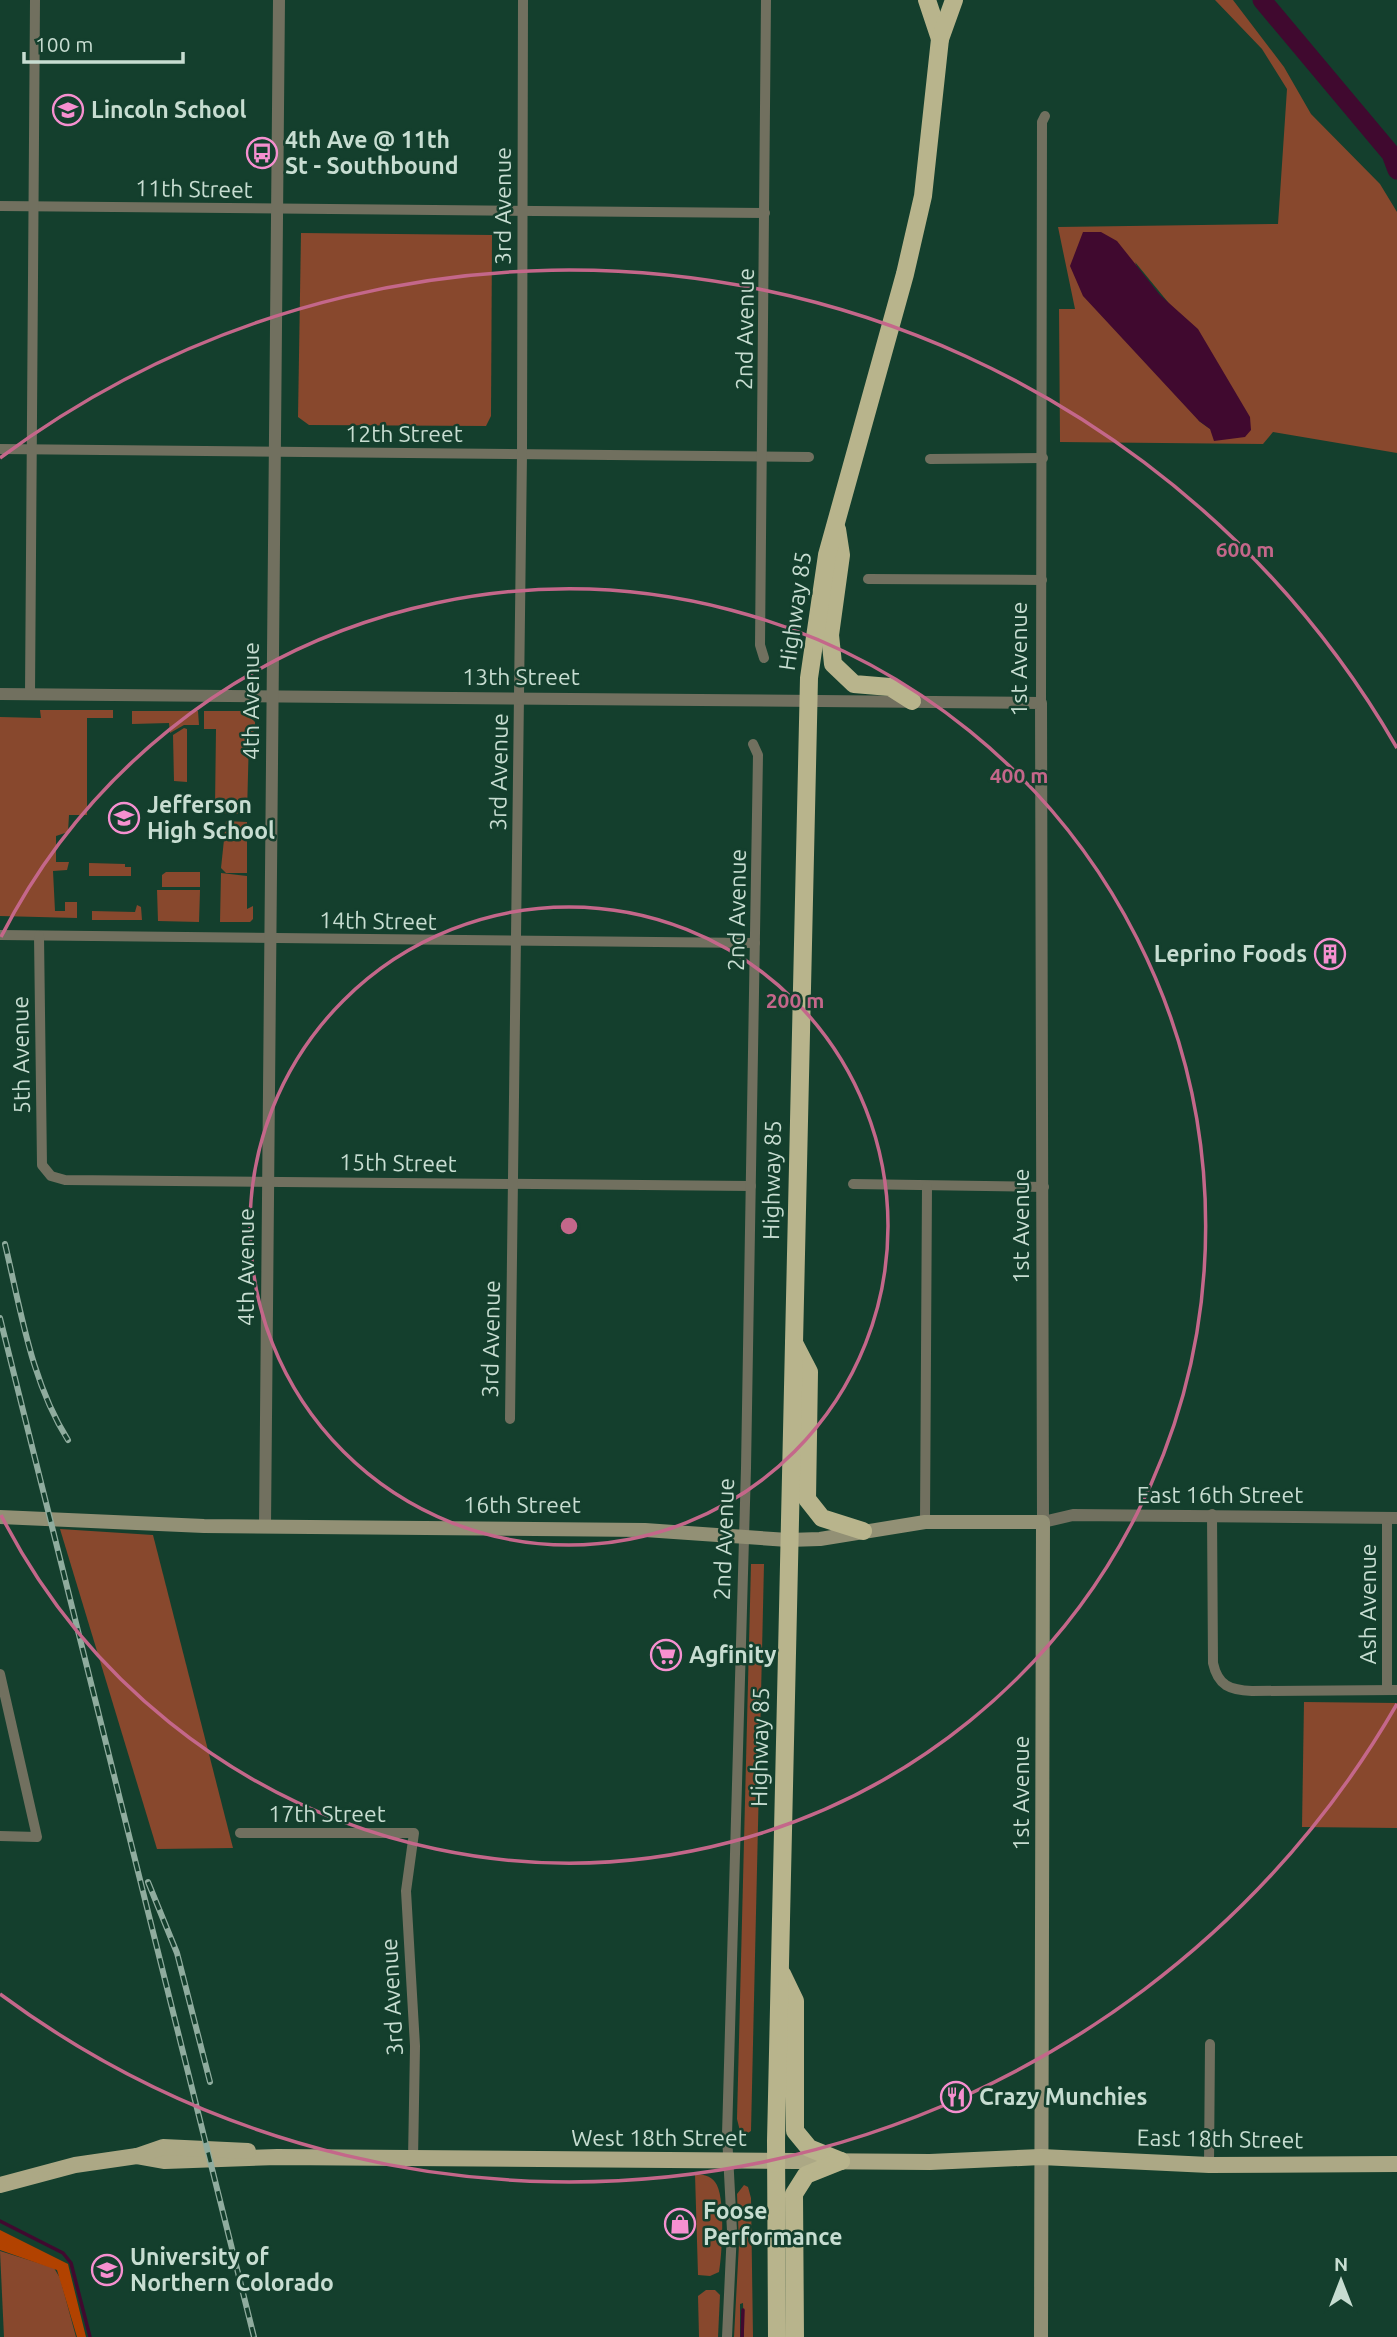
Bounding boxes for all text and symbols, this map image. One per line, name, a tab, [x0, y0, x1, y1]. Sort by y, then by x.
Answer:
scale bar	[24, 21, 184, 65]
text: 100 m	[35, 32, 93, 56]
school or university icon: Lincoln School	[51, 93, 85, 127]
place label: Lincoln School	[91, 97, 247, 122]
place label: 4th Ave @ 11th St - Southbound	[285, 127, 458, 178]
bus stop icon: 4th Ave @ 11th St - Southbound	[245, 136, 279, 170]
street label: 3rd Avenue	[490, 147, 515, 265]
street label: 11th Street	[135, 175, 253, 202]
street label: 2nd Avenue	[731, 268, 758, 390]
street label: 12th Street	[345, 421, 463, 446]
text: 600 m	[1216, 537, 1274, 561]
street label: Highway 85	[774, 550, 815, 672]
street label: 1st Avenue	[1006, 602, 1031, 716]
street label: 4th Avenue	[238, 642, 263, 760]
street label: 13th Street	[462, 664, 580, 689]
street label: 3rd Avenue	[485, 713, 512, 831]
text: 400 m	[990, 763, 1048, 787]
place label: Jefferson High School	[147, 792, 275, 843]
school or university icon: Jefferson High School	[107, 801, 141, 835]
street label: 2nd Avenue	[723, 849, 750, 971]
street label: 14th Street	[319, 907, 437, 934]
building icon: Leprino Foods	[1313, 937, 1347, 971]
place label: Leprino Foods	[1154, 941, 1307, 966]
text: 200 m	[766, 988, 824, 1012]
street label: 5th Avenue	[7, 996, 34, 1114]
street label: Highway 85	[758, 1120, 785, 1240]
street label: 15th Street	[339, 1149, 457, 1176]
street label: 1st Avenue	[1008, 1169, 1033, 1283]
street label: 4th Avenue	[233, 1208, 258, 1326]
centre of rings	[557, 1214, 581, 1238]
street label: 3rd Avenue	[477, 1280, 504, 1398]
street label: 2nd Avenue	[709, 1477, 738, 1601]
street label: East 16th Street	[1137, 1482, 1303, 1507]
street label: 16th Street	[463, 1492, 581, 1517]
street label: Ash Avenue	[1355, 1543, 1380, 1665]
supermarket icon: Agfinity	[649, 1638, 683, 1672]
place label: Agfinity	[689, 1642, 776, 1667]
street label: Highway 85	[746, 1687, 773, 1807]
street label: 1st Avenue	[1008, 1736, 1033, 1850]
street label: 17th Street	[268, 1801, 386, 1826]
street label: 3rd Avenue	[376, 1938, 407, 2057]
restaurant icon: Crazy Munchies	[939, 2080, 973, 2114]
place label: Crazy Munchies	[979, 2084, 1147, 2109]
street label: West 18th Street	[571, 2125, 747, 2150]
street label: East 18th Street	[1137, 2125, 1304, 2152]
place label: Foose Performance	[703, 2198, 842, 2249]
shop icon: Foose Performance	[663, 2207, 697, 2241]
place label: University of Northern Colorado	[130, 2244, 334, 2295]
north arrow	[1306, 2246, 1376, 2316]
school or university icon: University of Northern Colorado	[90, 2253, 124, 2287]
text: N	[1334, 2253, 1348, 2275]

